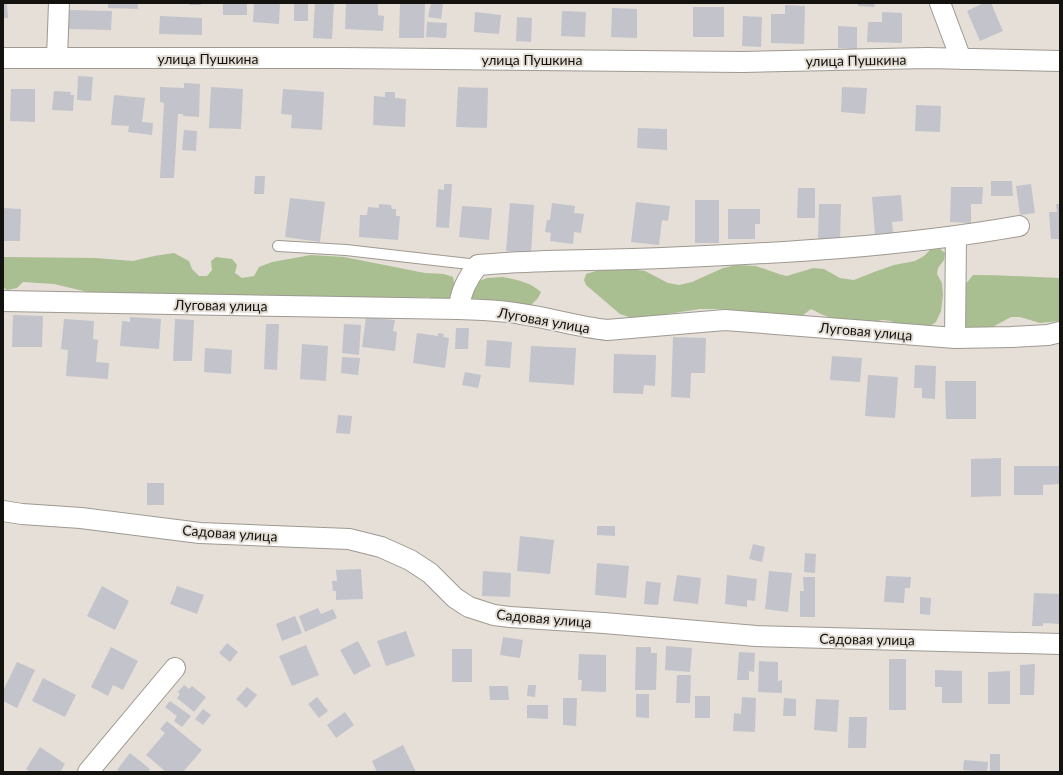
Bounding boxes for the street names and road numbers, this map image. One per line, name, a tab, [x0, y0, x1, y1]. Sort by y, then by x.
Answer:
street label: улица Пушкина	[158, 50, 258, 67]
street label: улица Пушкина	[482, 51, 582, 68]
street label: улица Пушкина	[805, 51, 907, 69]
street label: Луговая улица	[173, 296, 268, 314]
street label: Луговая улица	[496, 303, 591, 336]
street label: Луговая улица	[818, 318, 913, 344]
street label: Садовая улица	[182, 521, 278, 545]
street label: Садовая улица	[496, 605, 592, 631]
street label: Садовая улица	[819, 630, 915, 648]

